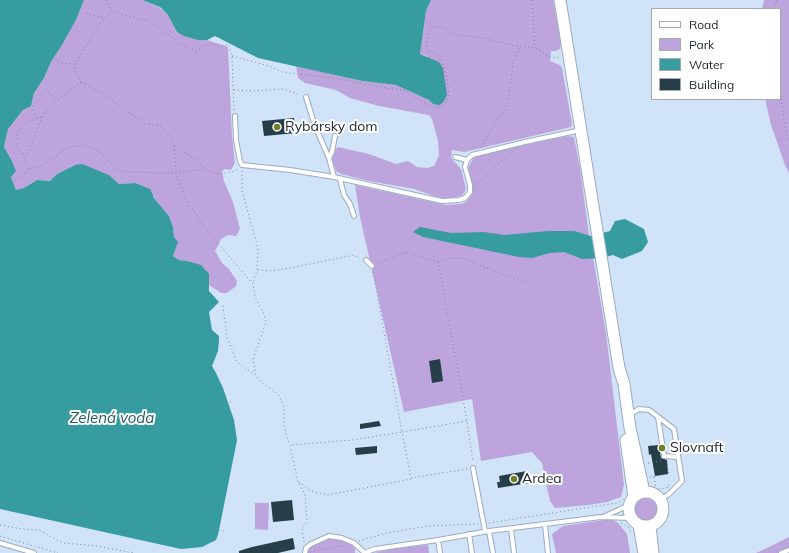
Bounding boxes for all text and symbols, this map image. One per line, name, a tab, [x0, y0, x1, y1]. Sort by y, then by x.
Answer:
legend	[651, 8, 781, 100]
text: Road	[689, 17, 718, 32]
text: Park	[689, 37, 714, 52]
text: Water	[689, 57, 724, 72]
text: Building	[689, 77, 734, 92]
place label: Rybársky dom	[285, 119, 378, 135]
marker: Rybársky dom	[272, 122, 282, 132]
water label: Zelená voda	[70, 409, 154, 427]
place label: Slovnaft	[670, 440, 723, 456]
marker: Slovnaft	[657, 443, 667, 453]
place label: Ardea	[522, 471, 562, 487]
marker: Ardea	[509, 474, 519, 484]

